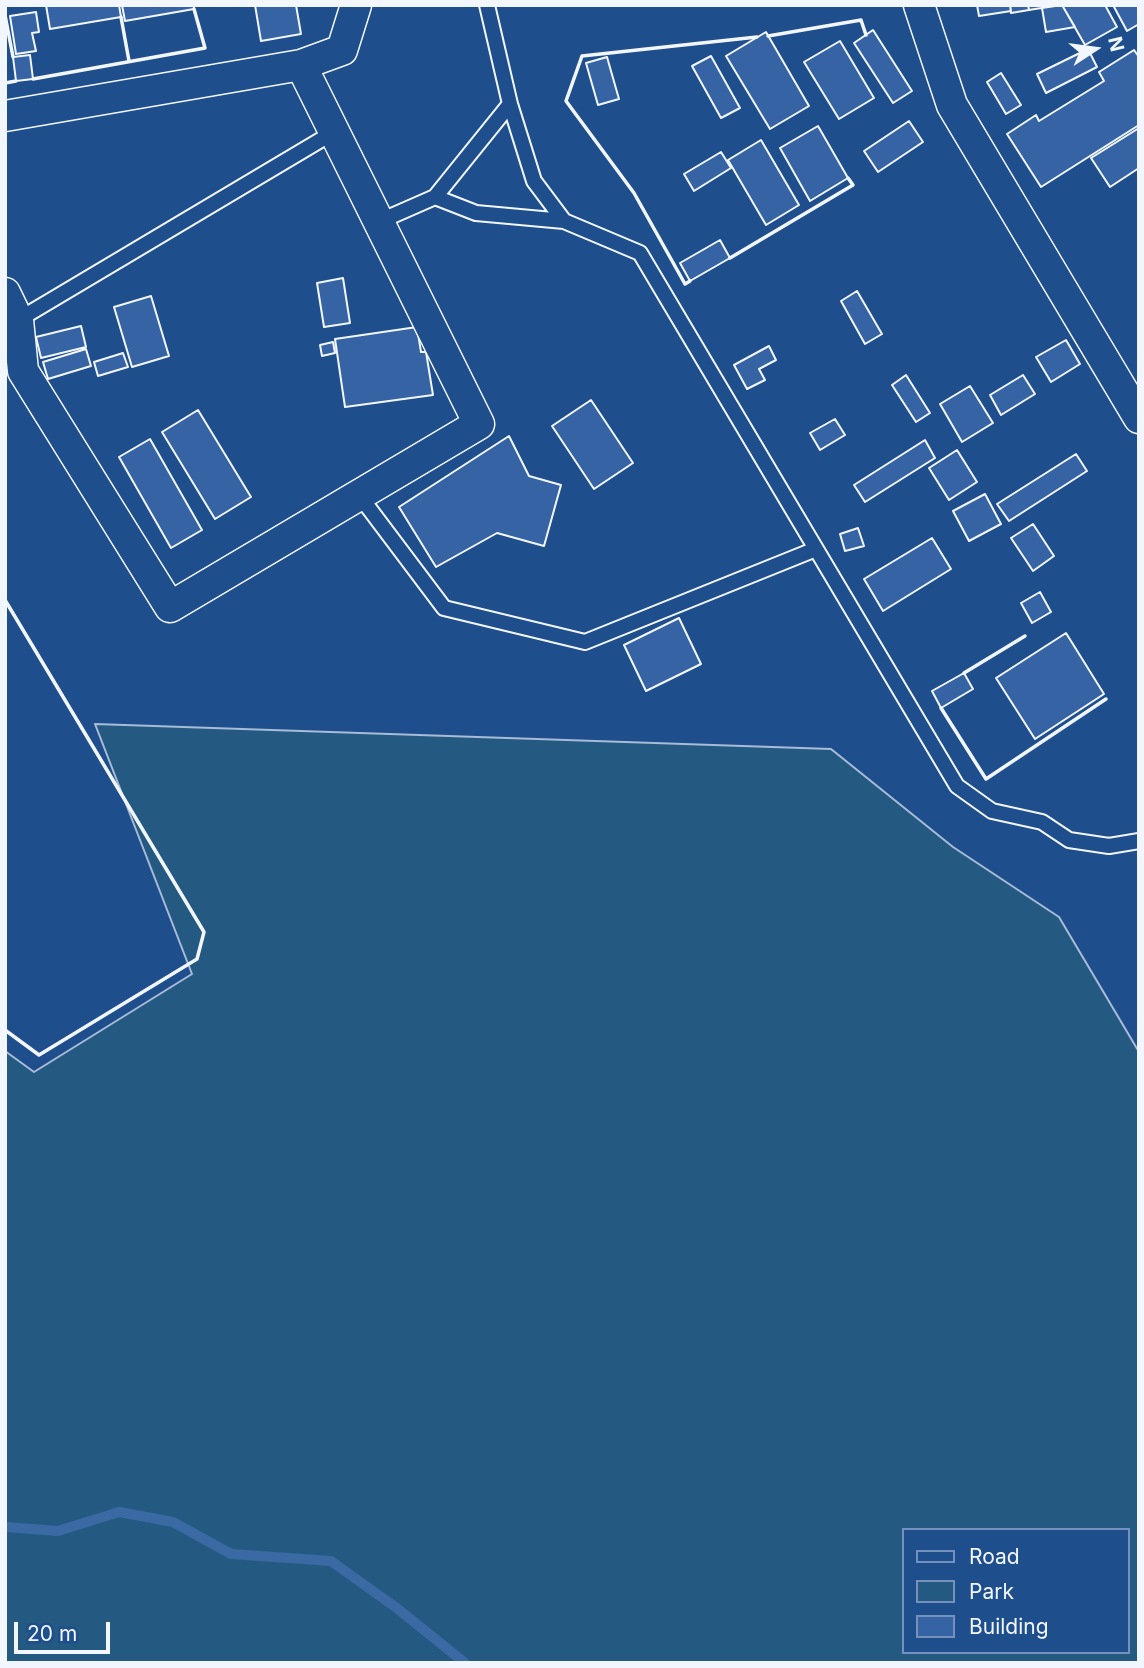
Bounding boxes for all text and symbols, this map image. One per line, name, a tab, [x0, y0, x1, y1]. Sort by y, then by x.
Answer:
north arrow	[1060, 14, 1130, 84]
text: N	[1103, 35, 1129, 54]
legend	[902, 1528, 1130, 1654]
text: Road	[969, 1544, 1020, 1569]
text: Park	[969, 1579, 1014, 1604]
scale bar	[18, 1608, 114, 1652]
text: Building	[969, 1614, 1049, 1639]
text: 20 m	[27, 1621, 77, 1646]

